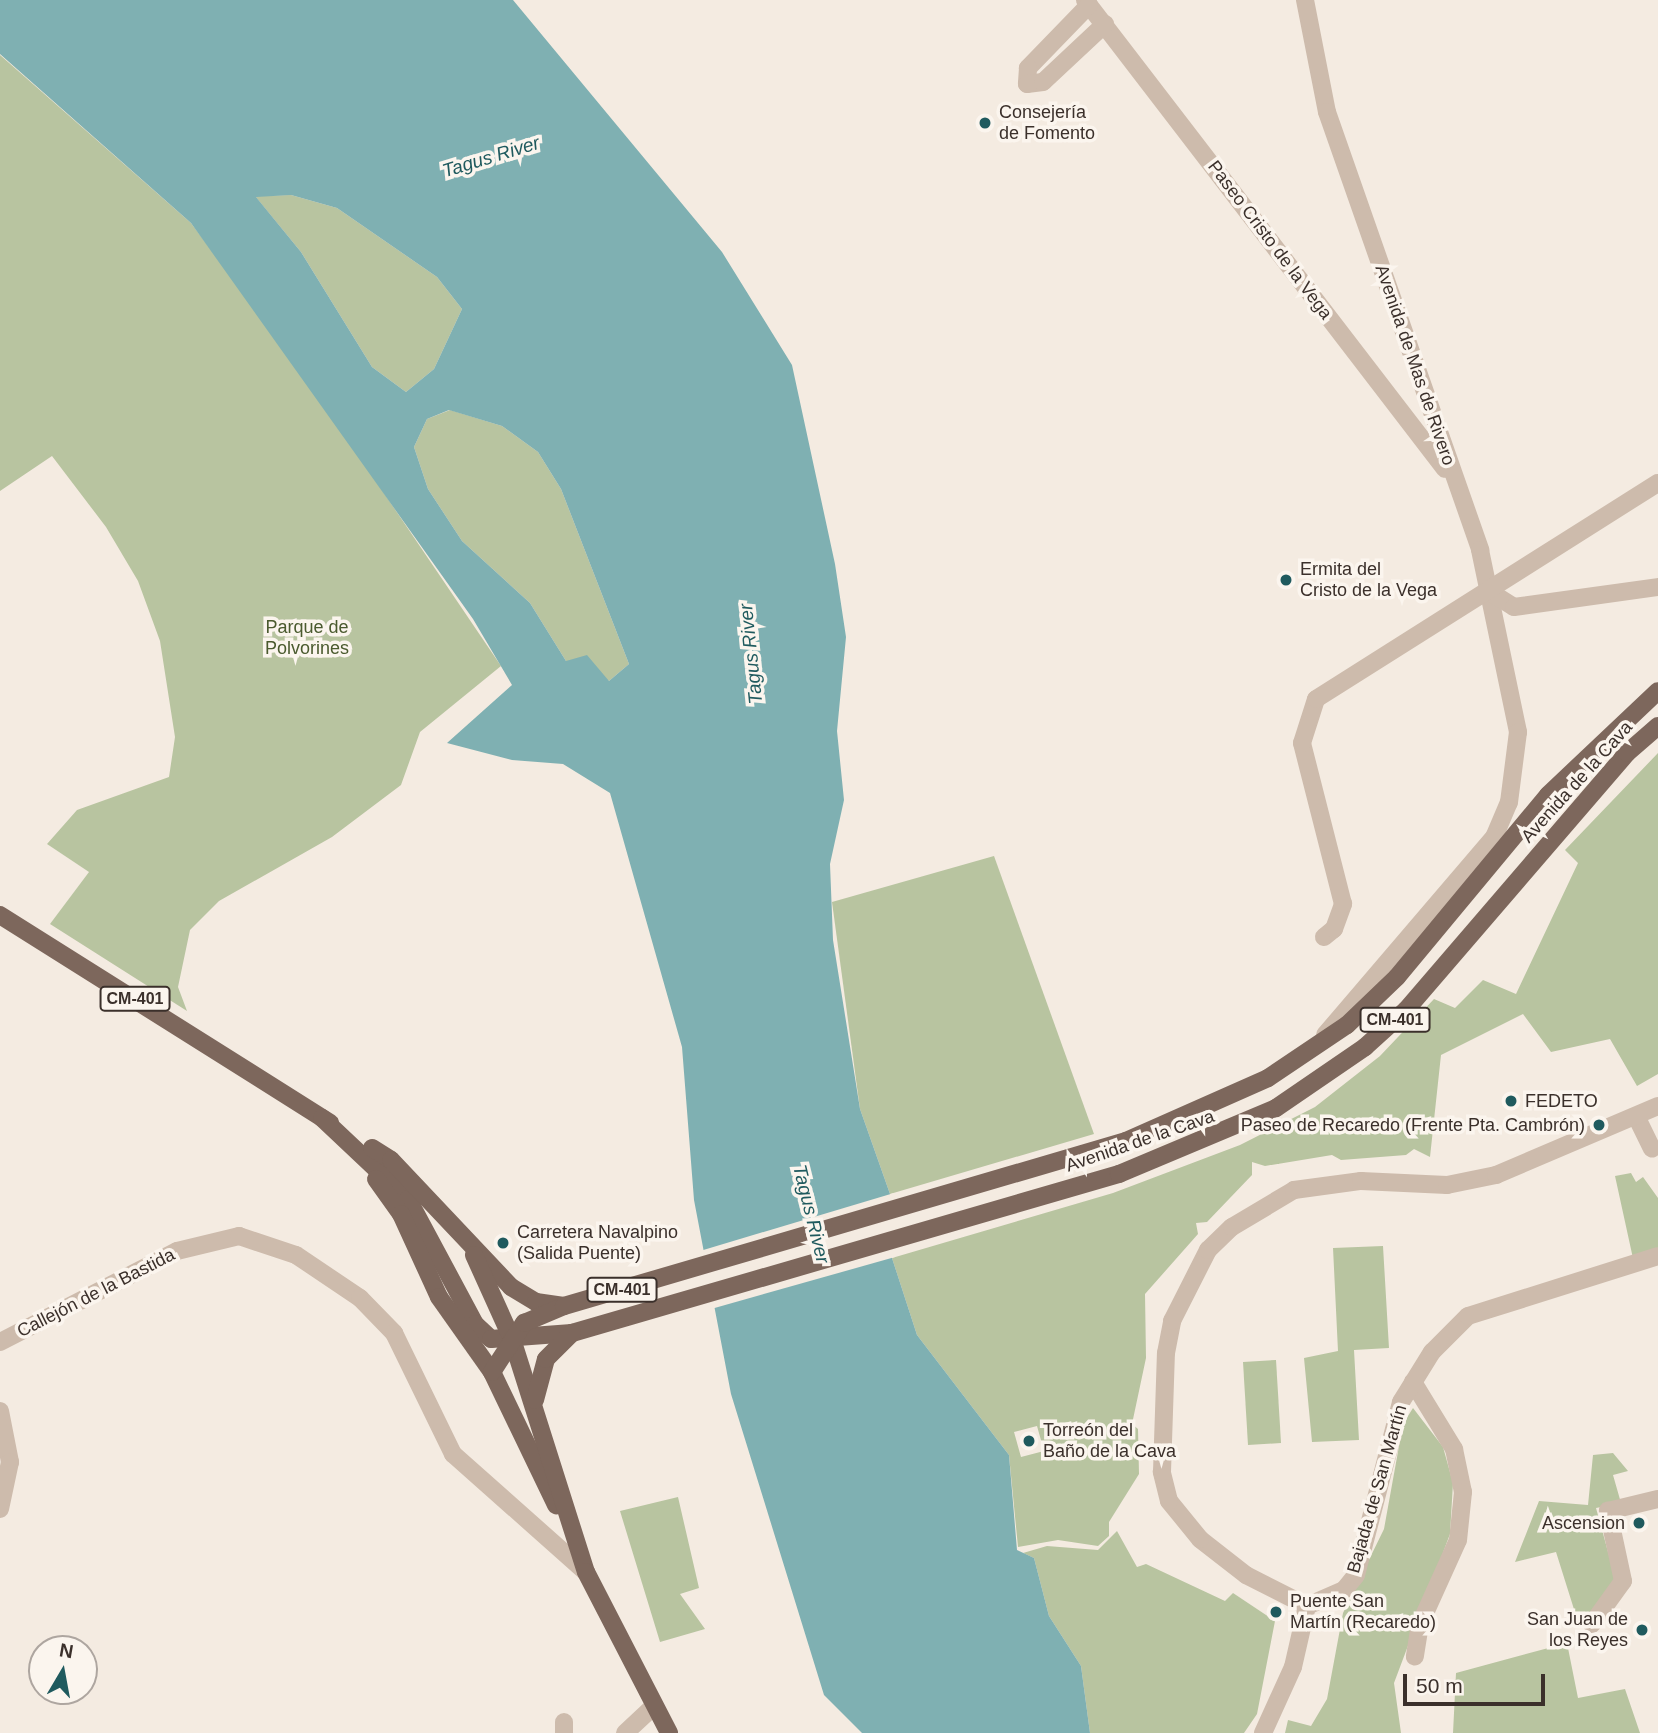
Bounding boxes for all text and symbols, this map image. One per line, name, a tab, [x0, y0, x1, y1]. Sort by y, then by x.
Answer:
place label: Consejería de Fomento	[999, 102, 1095, 144]
marker: Consejería de Fomento	[977, 115, 993, 131]
water label: Tagus River	[440, 131, 542, 183]
street label: Paseo Cristo de la Vega	[1203, 156, 1337, 324]
street label: Avenida de Mas de Rivero	[1370, 262, 1460, 468]
place label: Ermita del Cristo de la Vega	[1300, 559, 1437, 602]
marker: Ermita del Cristo de la Vega	[1278, 572, 1294, 588]
water label: Tagus River	[734, 603, 768, 705]
park label: Parque de Polvorines	[265, 617, 349, 660]
street label: Avenida de la Cava	[1517, 717, 1637, 847]
road number: CM-401	[98, 987, 172, 1012]
road number: CM-401	[1358, 1008, 1432, 1032]
place label: FEDETO	[1525, 1090, 1598, 1112]
marker: FEDETO	[1503, 1093, 1519, 1109]
street label: Avenida de la Cava	[1063, 1105, 1217, 1177]
place label: Paseo de Recaredo (Frente Pta. Cambrón)	[1241, 1114, 1585, 1136]
marker: Paseo de Recaredo (Frente Pta. Cambrón)	[1591, 1117, 1607, 1133]
water label: Tagus River	[788, 1162, 834, 1266]
place label: Carretera Navalpino (Salida Puente)	[517, 1222, 678, 1264]
marker: Carretera Navalpino (Salida Puente)	[495, 1235, 511, 1251]
street label: Callejón de la Bastida	[14, 1244, 178, 1342]
road number: CM-401	[585, 1278, 659, 1302]
street label: Bajada de San Martín	[1343, 1402, 1411, 1576]
place label: Torreón del Baño de la Cava	[1043, 1420, 1176, 1462]
marker: Torreón del Baño de la Cava	[1021, 1433, 1037, 1449]
place label: Ascension	[1542, 1512, 1625, 1534]
marker: Ascension	[1631, 1515, 1647, 1531]
place label: Puente San Martín (Recaredo)	[1290, 1591, 1436, 1634]
marker: Puente San Martín (Recaredo)	[1268, 1604, 1284, 1620]
place label: San Juan de los Reyes	[1527, 1609, 1628, 1652]
marker: San Juan de los Reyes	[1634, 1622, 1650, 1638]
north arrow	[28, 1635, 98, 1705]
text: N	[58, 1639, 75, 1662]
scale bar	[1406, 1660, 1548, 1704]
text: 50 m	[1416, 1674, 1463, 1697]

